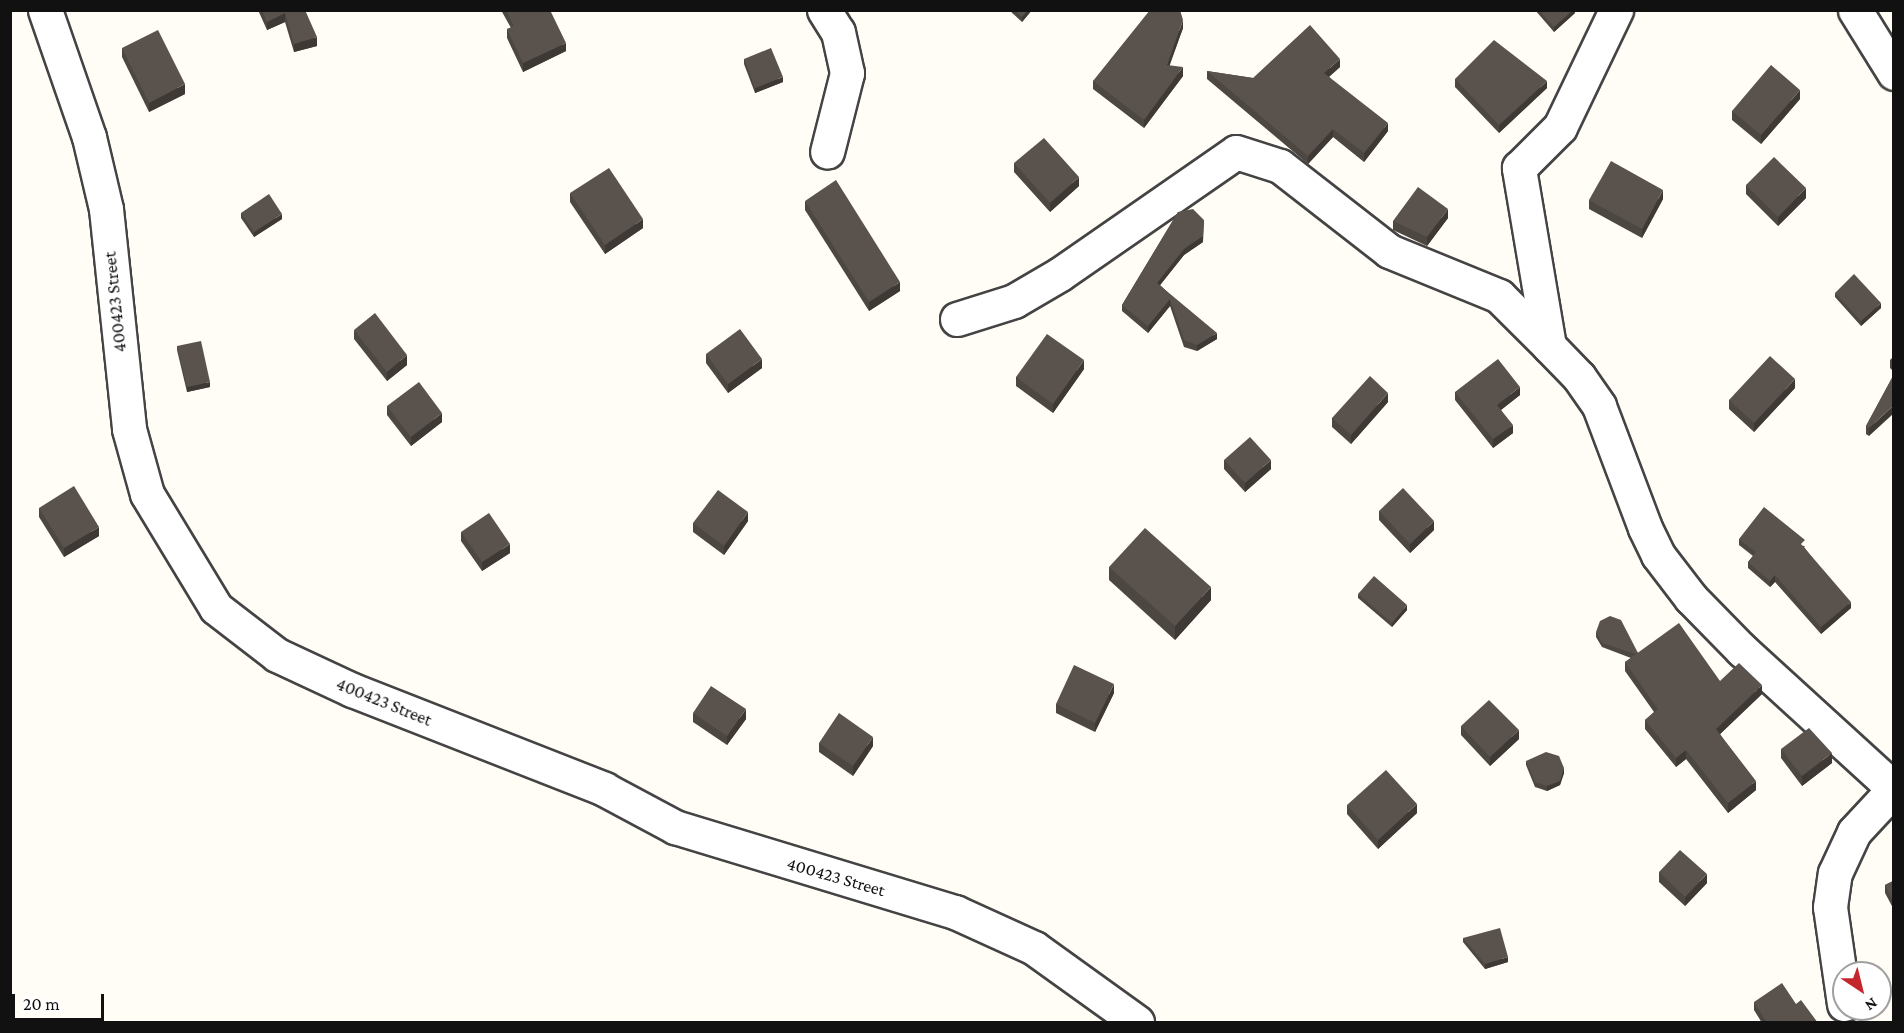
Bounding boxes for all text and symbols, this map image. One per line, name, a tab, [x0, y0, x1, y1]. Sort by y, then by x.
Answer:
street label: 400423 Street	[99, 251, 131, 353]
street label: 400423 Street	[333, 673, 435, 731]
street label: 400423 Street	[784, 853, 888, 901]
north arrow	[1832, 961, 1892, 1021]
scale bar	[15, 982, 106, 1020]
text: 20 m	[23, 994, 60, 1014]
text: N	[1862, 994, 1881, 1015]

